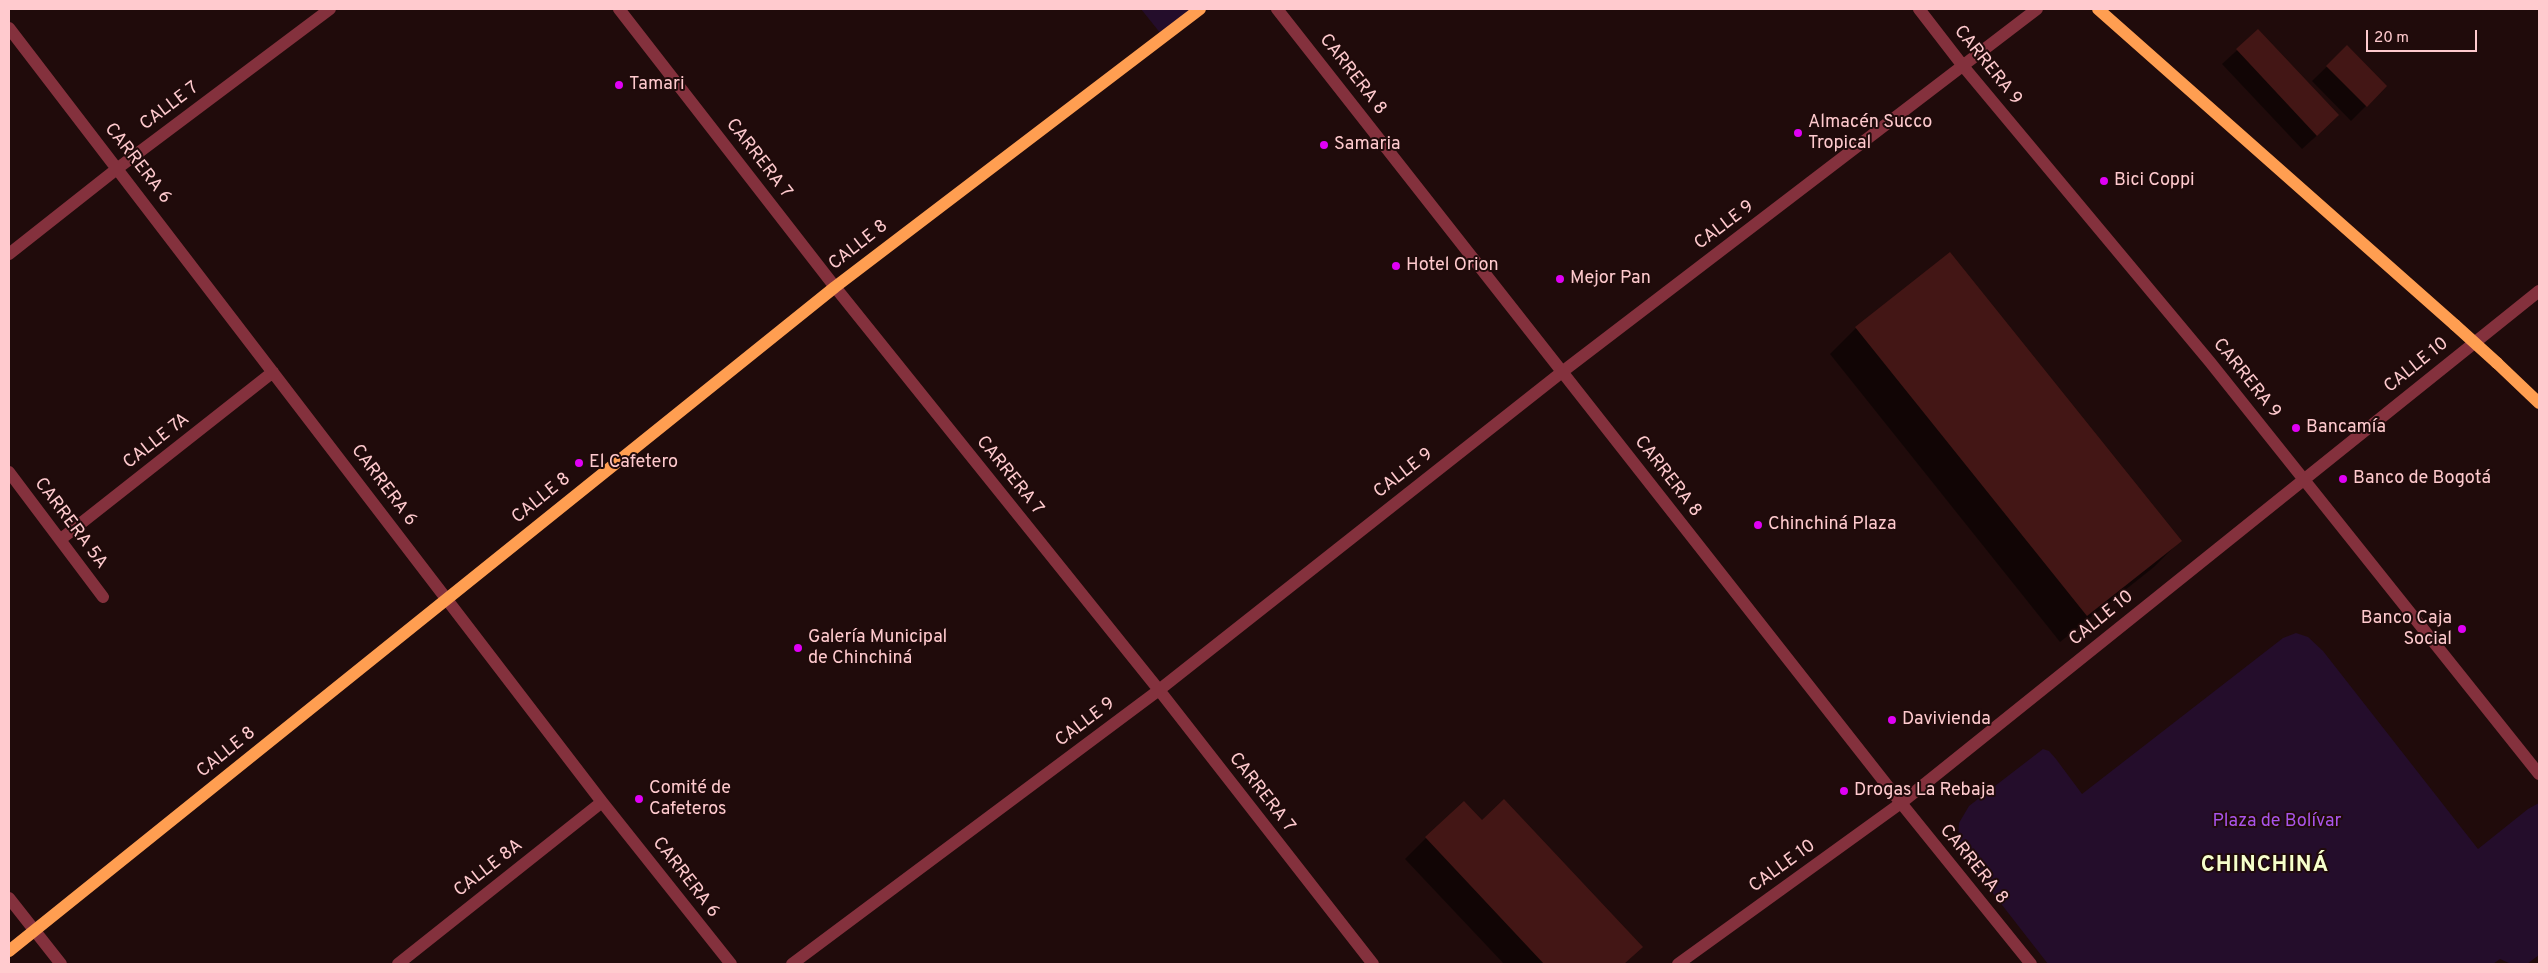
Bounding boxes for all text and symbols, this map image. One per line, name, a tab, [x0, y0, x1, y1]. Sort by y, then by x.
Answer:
scale bar	[2368, 20, 2479, 52]
street label: CARRERA 9	[1948, 22, 2026, 110]
text: 20 m	[2374, 29, 2409, 48]
street label: CARRERA 8	[1314, 30, 1390, 120]
place label: Tamari	[629, 74, 685, 96]
street label: CALLE 7	[136, 78, 204, 136]
marker: Tamari	[613, 79, 625, 91]
place label: Almacén Succo Tropical	[1808, 112, 1932, 154]
street label: CARRERA 7	[720, 115, 796, 203]
street label: CARRERA 6	[99, 119, 175, 209]
marker: Almacén Succo Tropical	[1792, 127, 1804, 139]
place label: Samaria	[1334, 134, 1400, 156]
marker: Samaria	[1318, 139, 1330, 151]
place label: Bici Coppi	[2114, 170, 2195, 192]
marker: Bici Coppi	[2098, 175, 2110, 187]
street label: CALLE 9	[1691, 197, 1759, 255]
street label: CALLE 8	[825, 216, 893, 276]
place label: Hotel Orion	[1406, 255, 1499, 277]
marker: Hotel Orion	[1390, 260, 1402, 272]
place label: Mejor Pan	[1570, 268, 1651, 290]
marker: Mejor Pan	[1554, 273, 1566, 285]
street label: CALLE 10	[2380, 334, 2454, 398]
street label: CARRERA 9	[2207, 335, 2285, 423]
street label: CALLE 7A	[120, 410, 194, 474]
place label: Bancamía	[2306, 417, 2386, 439]
marker: Bancamía	[2290, 422, 2302, 434]
street label: CARRERA 7	[971, 432, 1047, 520]
street label: CARRERA 8	[1629, 432, 1705, 522]
street label: CARRERA 6	[345, 441, 421, 531]
street label: CALLE 9	[1370, 444, 1438, 504]
place label: El Cafetero	[589, 452, 678, 474]
marker: El Cafetero	[573, 457, 585, 469]
place label: Banco de Bogotá	[2353, 468, 2491, 490]
street label: CALLE 8	[508, 469, 576, 529]
marker: Banco de Bogotá	[2337, 473, 2349, 485]
street label: CARRERA 5A	[29, 474, 111, 574]
place label: Chinchiná Plaza	[1768, 514, 1896, 536]
marker: Chinchiná Plaza	[1752, 519, 1764, 531]
street label: CALLE 10	[2065, 587, 2139, 651]
place label: Banco Caja Social	[2361, 608, 2452, 650]
marker: Banco Caja Social	[2456, 623, 2468, 635]
place label: Galería Municipal de Chinchiná	[808, 627, 947, 670]
marker: Galería Municipal de Chinchiná	[792, 642, 804, 654]
street label: CALLE 9	[1052, 694, 1120, 752]
place label: Davivienda	[1902, 709, 1991, 731]
marker: Davivienda	[1886, 714, 1898, 726]
street label: CALLE 8	[193, 723, 261, 783]
street label: CARRERA 7	[1223, 749, 1299, 837]
place label: Comité de Cafeteros	[649, 778, 731, 821]
place label: Drogas La Rebaja	[1854, 780, 1995, 802]
marker: Drogas La Rebaja	[1838, 785, 1850, 797]
marker: Comité de Cafeteros	[633, 793, 645, 805]
park label: Plaza de Bolívar	[2212, 811, 2342, 833]
street label: CARRERA 8	[1934, 821, 2012, 909]
street label: CARRERA 6	[647, 833, 723, 923]
street label: CALLE 8A	[450, 835, 528, 903]
street label: CALLE 10	[1746, 836, 1820, 898]
district label: CHINCHINÁ	[2200, 854, 2330, 880]

